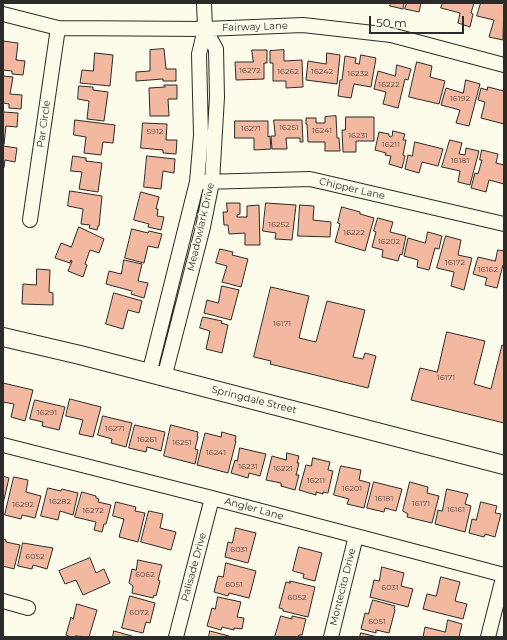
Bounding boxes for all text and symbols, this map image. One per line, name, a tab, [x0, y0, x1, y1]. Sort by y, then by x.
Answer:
scale bar	[371, 8, 466, 34]
text: 50 m	[376, 15, 407, 30]
street label: Fairway Lane	[222, 20, 288, 34]
house number: 16272	[239, 66, 261, 76]
house number: 16262	[277, 67, 299, 77]
house number: 16242	[311, 67, 333, 77]
house number: 16232	[347, 69, 369, 79]
house number: 16222	[378, 80, 400, 90]
house number: 16192	[450, 94, 470, 104]
street label: Par Circle	[35, 100, 53, 148]
house number: 16251	[279, 123, 299, 133]
house number: 16271	[241, 124, 261, 134]
house number: 16241	[312, 126, 332, 136]
house number: 5912	[147, 127, 163, 137]
house number: 16231	[348, 131, 368, 141]
house number: 16211	[382, 140, 400, 150]
house number: 16181	[451, 156, 469, 166]
street label: Chipper Lane	[318, 176, 386, 202]
street label: Meadowlark Drive	[185, 182, 217, 272]
house number: 16252	[268, 220, 290, 230]
house number: 16222	[343, 228, 365, 238]
house number: 16202	[378, 237, 400, 247]
house number: 16172	[445, 258, 465, 268]
house number: 16162	[478, 265, 498, 275]
house number: 16171	[273, 319, 291, 329]
house number: 16171	[437, 373, 455, 383]
street label: Springdale Street	[210, 384, 298, 416]
house number: 16291	[37, 408, 57, 418]
house number: 16271	[105, 424, 125, 434]
house number: 16261	[137, 435, 157, 445]
house number: 16251	[172, 438, 192, 448]
house number: 16241	[206, 448, 226, 458]
house number: 16231	[238, 462, 258, 472]
house number: 16221	[273, 464, 293, 474]
house number: 16211	[307, 476, 325, 486]
house number: 16201	[342, 484, 362, 494]
house number: 16181	[375, 494, 393, 504]
street label: Angler Lane	[223, 495, 285, 523]
house number: 16282	[49, 497, 71, 507]
house number: 16171	[412, 499, 430, 509]
house number: 16292	[12, 500, 34, 510]
house number: 16161	[447, 505, 465, 515]
house number: 16272	[82, 506, 104, 516]
street label: Palisade Drive	[179, 531, 209, 603]
house number: 6031	[230, 545, 248, 555]
street label: Montecito Drive	[328, 547, 358, 627]
house number: 6052	[25, 552, 45, 562]
house number: 6062	[135, 570, 155, 580]
house number: 6051	[225, 580, 243, 590]
house number: 6031	[381, 583, 399, 593]
house number: 6052	[287, 593, 307, 603]
house number: 6072	[129, 608, 149, 618]
house number: 6051	[368, 617, 386, 627]

